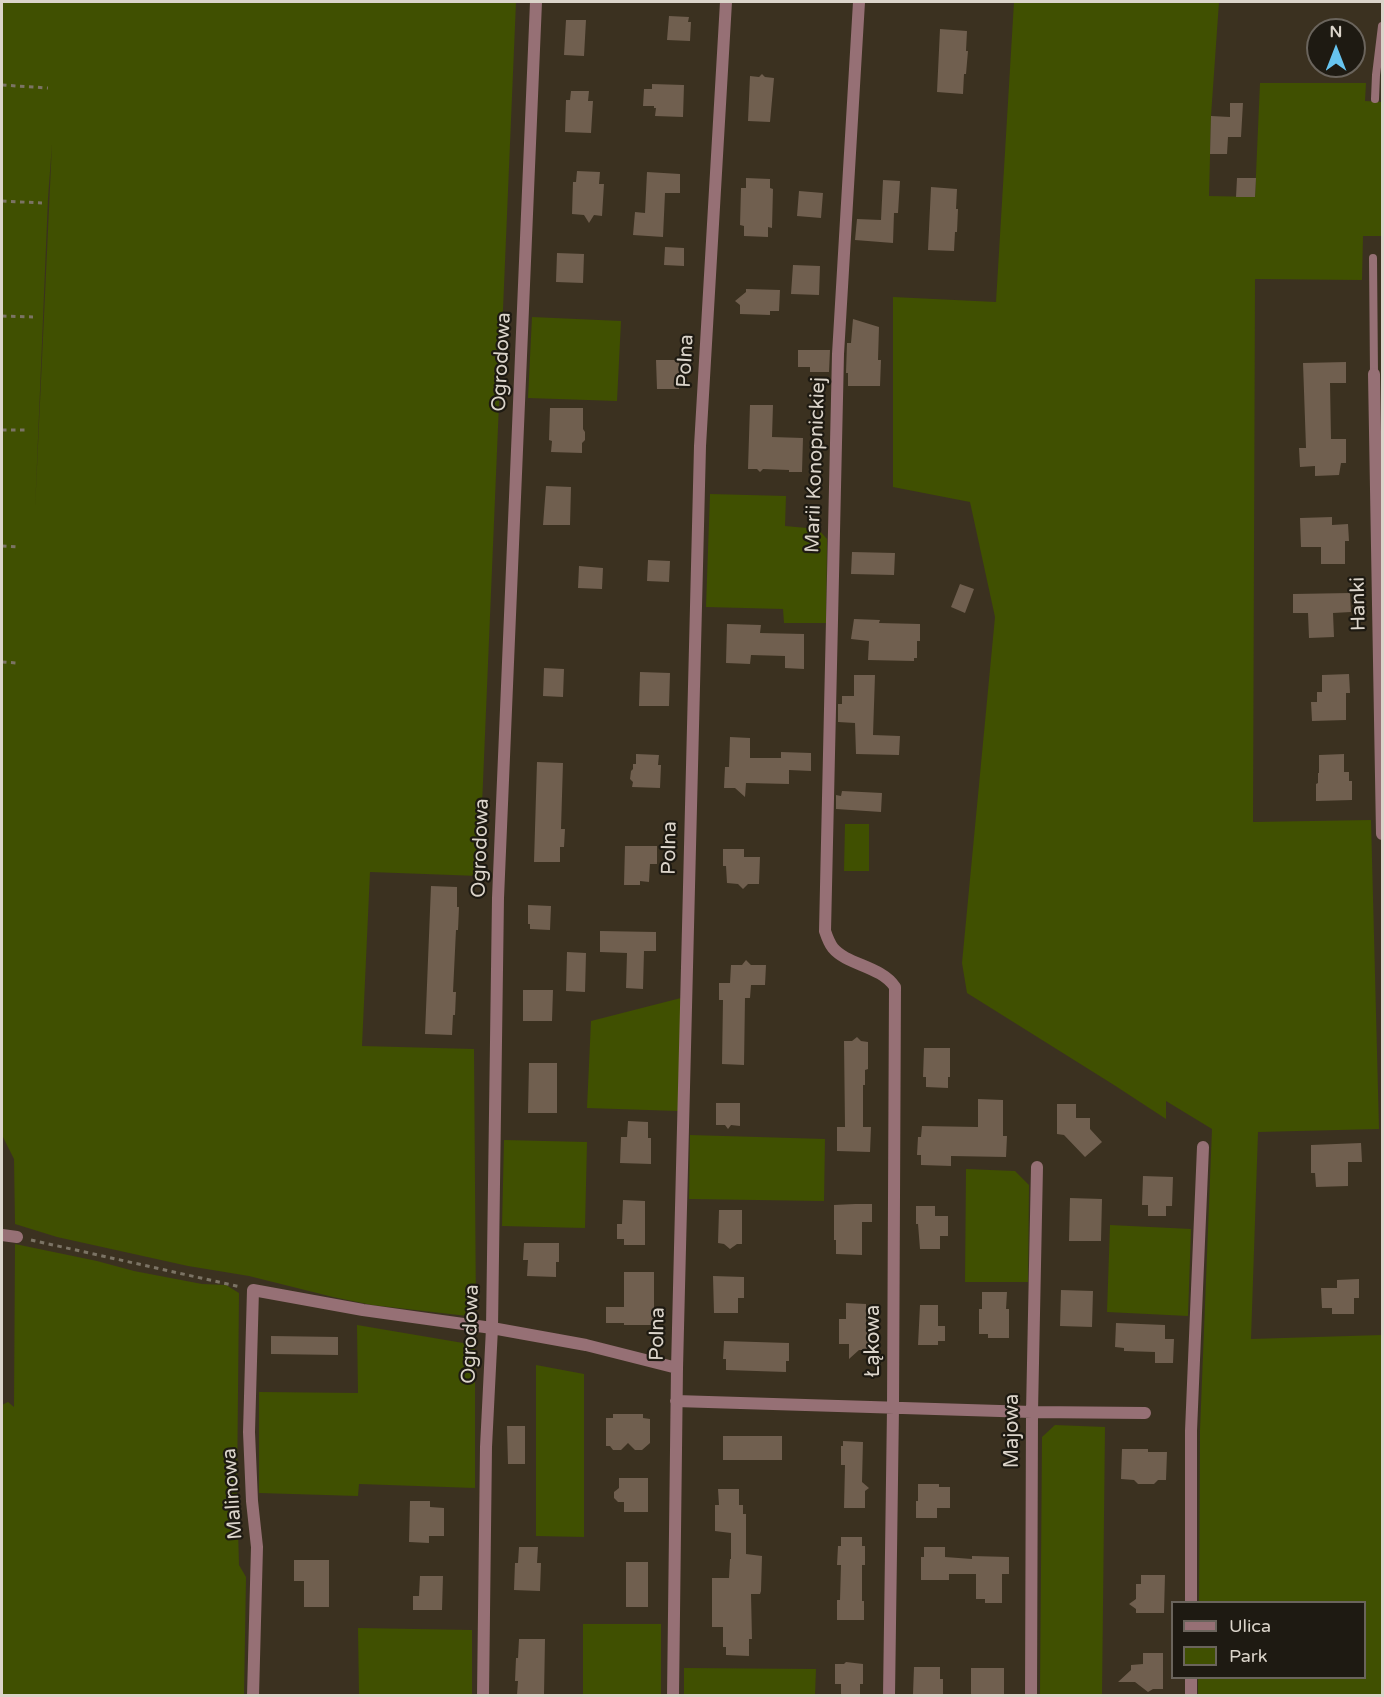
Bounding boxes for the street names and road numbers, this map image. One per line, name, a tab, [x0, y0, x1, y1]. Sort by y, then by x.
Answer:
street label: Ogrodowa	[487, 312, 517, 412]
street label: Polna	[673, 334, 699, 388]
street label: Marii Konopnickiej	[801, 377, 831, 553]
street label: Hanki	[1347, 577, 1371, 631]
street label: Ogrodowa	[467, 798, 495, 898]
street label: Polna	[658, 821, 682, 875]
street label: Ogrodowa	[457, 1284, 485, 1384]
street label: Łąkowa	[862, 1305, 886, 1377]
street label: Polna	[646, 1307, 670, 1361]
street label: Majowa	[1001, 1394, 1025, 1468]
street label: Malinowa	[218, 1447, 248, 1541]

